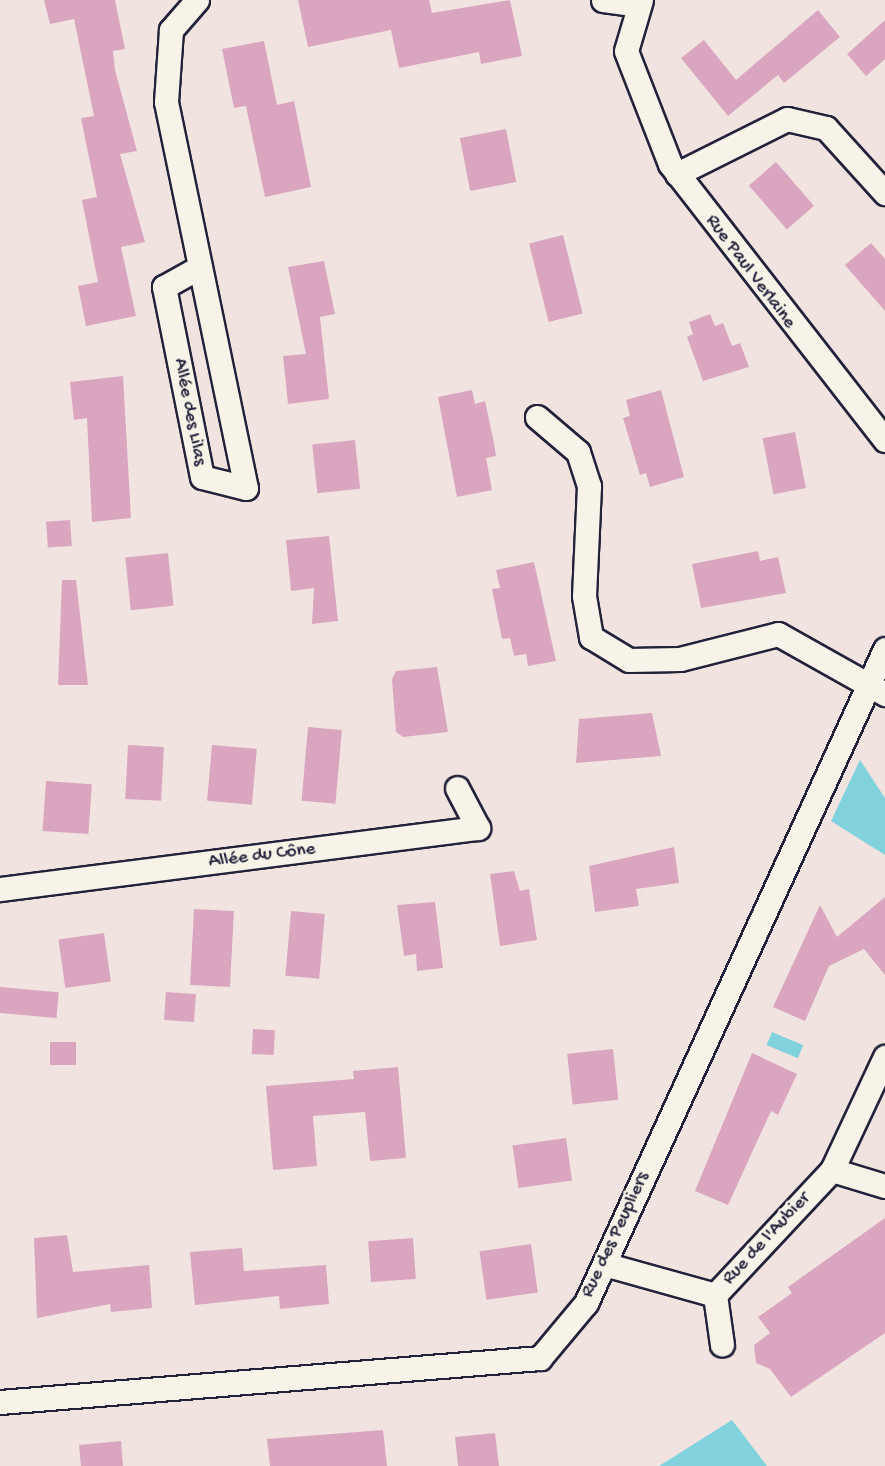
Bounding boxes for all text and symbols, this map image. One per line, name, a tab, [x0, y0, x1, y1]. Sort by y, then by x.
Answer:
street label: Rue Paul Verlaine	[700, 211, 800, 333]
street label: Allée des Lilas	[167, 356, 211, 468]
street label: Allée du Cône	[207, 838, 317, 874]
street label: Rue des Peupliers	[577, 1169, 655, 1301]
street label: Rue de l'Aubier	[718, 1188, 816, 1290]

